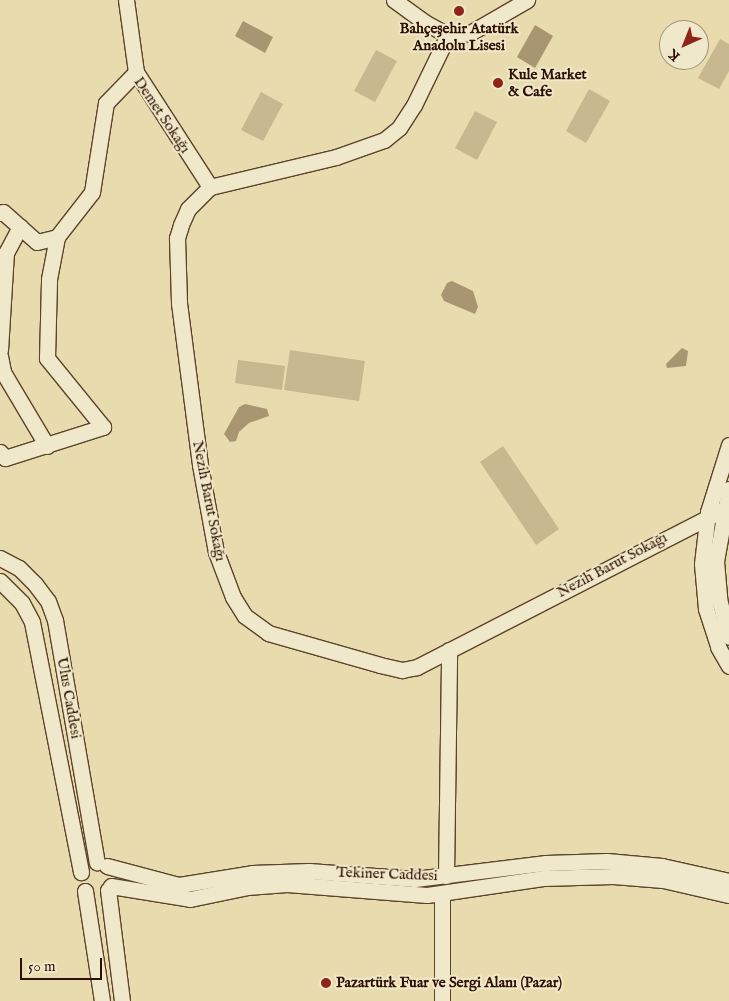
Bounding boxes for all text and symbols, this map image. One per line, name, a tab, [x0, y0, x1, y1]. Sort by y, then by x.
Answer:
marker: Bahçeşehir Atatürk Anadolu Lisesi	[453, 5, 465, 17]
place label: Bahçeşehir Atatürk Anadolu Lisesi	[400, 19, 518, 54]
north arrow	[659, 20, 709, 70]
text: K	[664, 45, 684, 65]
place label: Kule Market & Cafe	[508, 65, 587, 100]
street label: Demet Sokağı	[130, 73, 194, 157]
marker: Kule Market & Cafe	[492, 77, 504, 89]
street label: Nezih Barut Sokağı	[189, 439, 229, 563]
street label: Nezih Barut Sokağı	[554, 528, 670, 602]
street label: Ulus Caddesi	[53, 656, 85, 740]
street label: Tekiner Caddesi	[336, 863, 438, 885]
scale bar	[22, 948, 105, 980]
text: 50 m	[28, 957, 56, 976]
place label: Pazartürk Fuar ve Sergi Alanı (Pazar)	[336, 974, 562, 992]
marker: Pazartürk Fuar ve Sergi Alanı (Pazar)	[320, 977, 332, 989]

